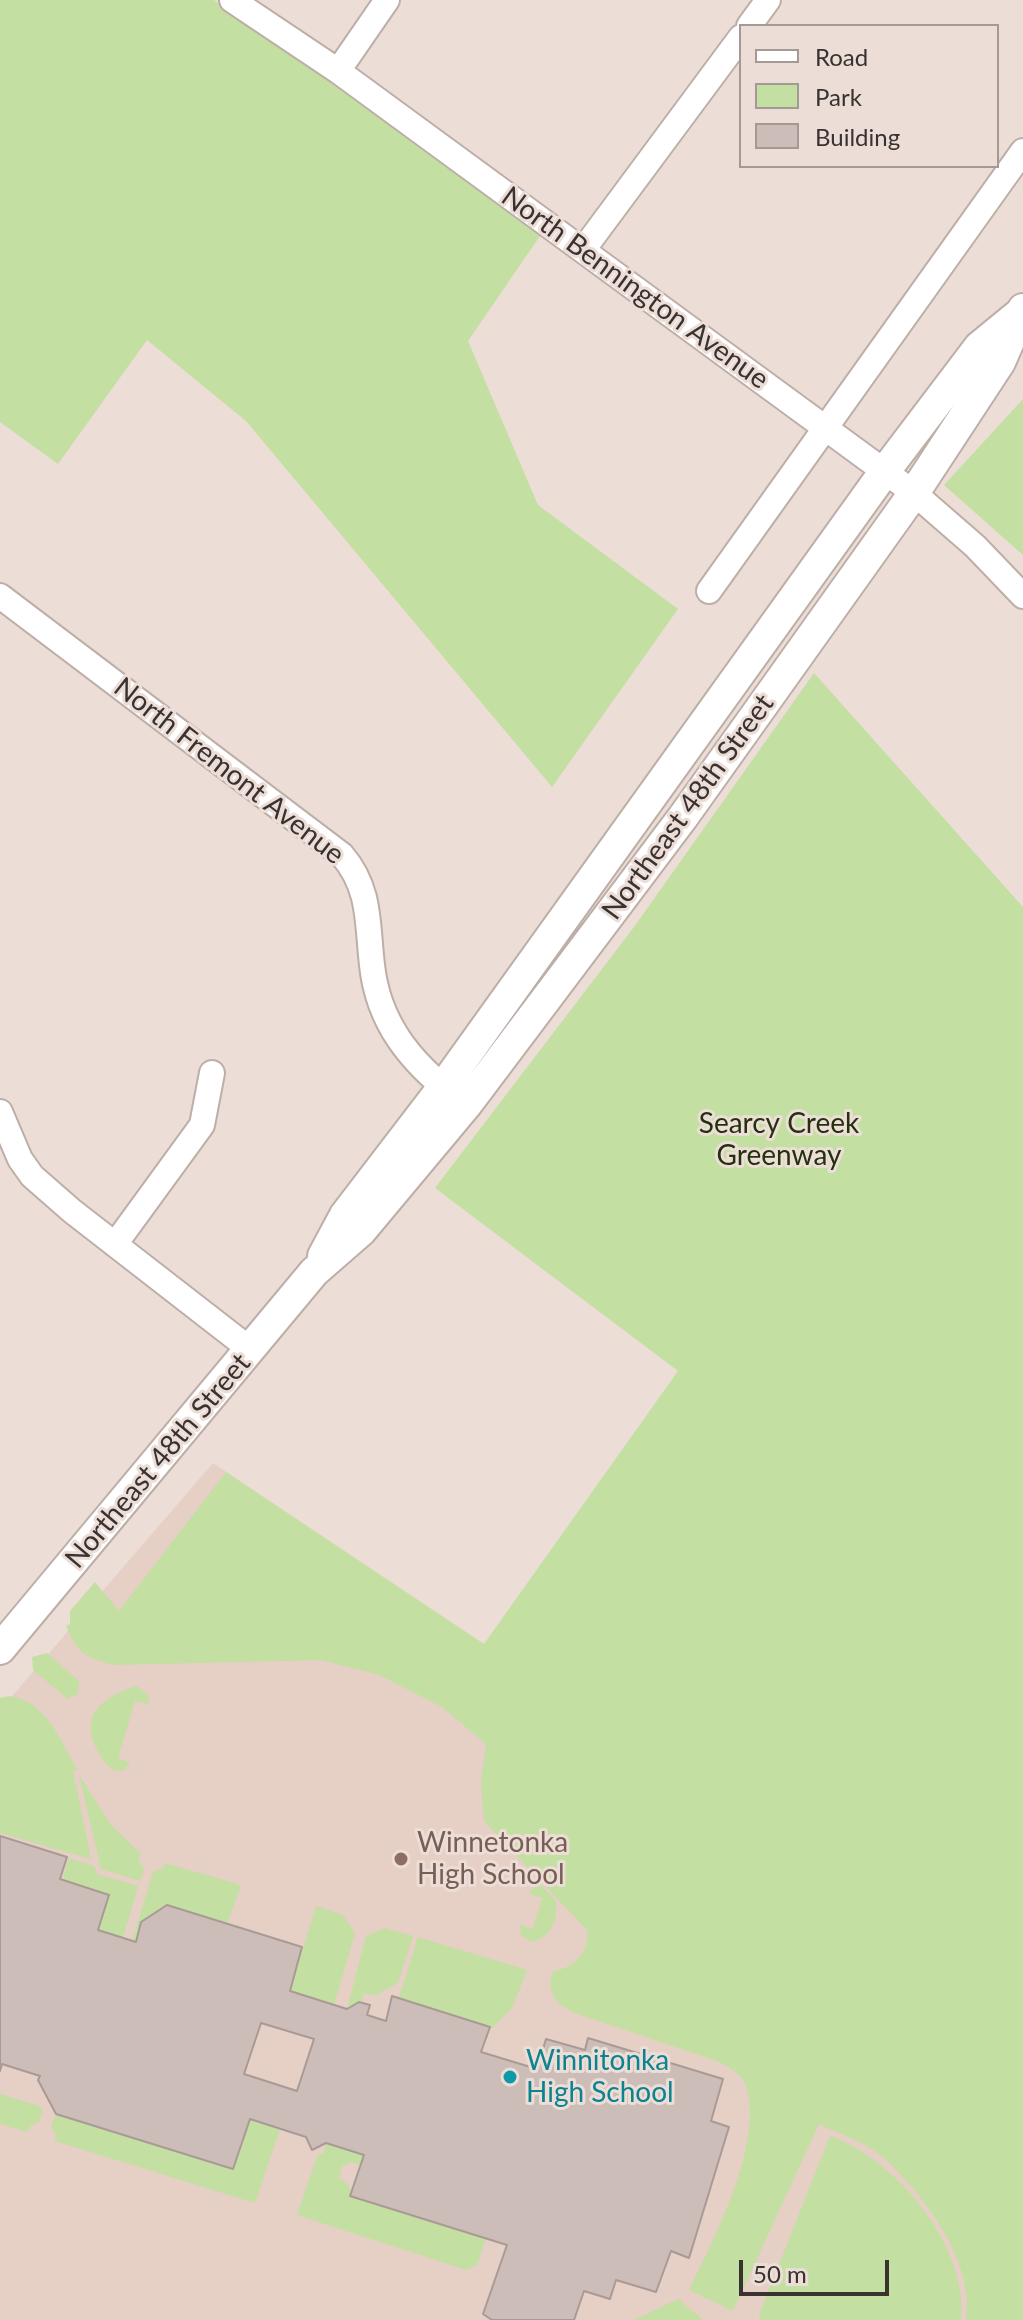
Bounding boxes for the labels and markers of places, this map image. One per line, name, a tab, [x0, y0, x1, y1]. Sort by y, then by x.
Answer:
place label: Winnetonka High School	[417, 1826, 568, 1892]
marker: Winnetonka High School	[392, 1850, 410, 1868]
place label: Winnitonka High School	[526, 2044, 674, 2110]
marker: Winnitonka High School	[501, 2068, 519, 2086]

